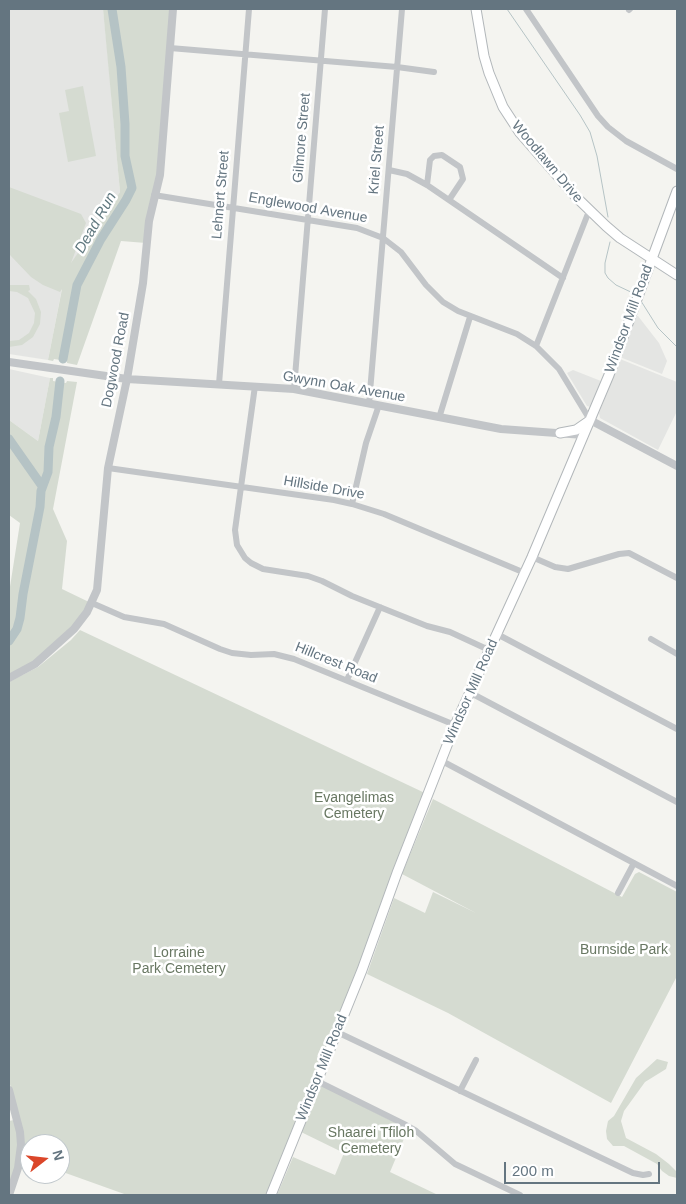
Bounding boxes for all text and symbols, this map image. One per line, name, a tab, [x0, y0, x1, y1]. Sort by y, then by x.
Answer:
street label: Gilmore Street	[290, 92, 314, 184]
street label: Woodlawn Drive	[508, 118, 586, 206]
street label: Kriel Street	[366, 125, 388, 195]
street label: Lehnert Street	[209, 150, 233, 240]
water label: Dead Run	[71, 189, 121, 257]
street label: Englewood Avenue	[247, 189, 369, 227]
street label: Windsor Mill Road	[602, 263, 656, 375]
street label: Dogwood Road	[99, 311, 133, 409]
street label: Gwynn Oak Avenue	[281, 368, 407, 406]
street label: Hillside Drive	[282, 473, 366, 503]
street label: Windsor Mill Road	[440, 637, 502, 747]
street label: Hillcrest Road	[292, 639, 380, 687]
park label: Evangelimas Cemetery	[314, 790, 394, 822]
park label: Burnside Park	[580, 942, 668, 958]
park label: Lorraine Park Cemetery	[132, 945, 226, 978]
street label: Windsor Mill Road	[293, 1012, 351, 1124]
park label: Shaarei Tfiloh Cemetery	[328, 1125, 414, 1158]
north arrow	[20, 1134, 70, 1184]
text: N	[49, 1148, 68, 1162]
scale bar	[506, 1152, 662, 1184]
text: 200 m	[512, 1162, 554, 1179]

